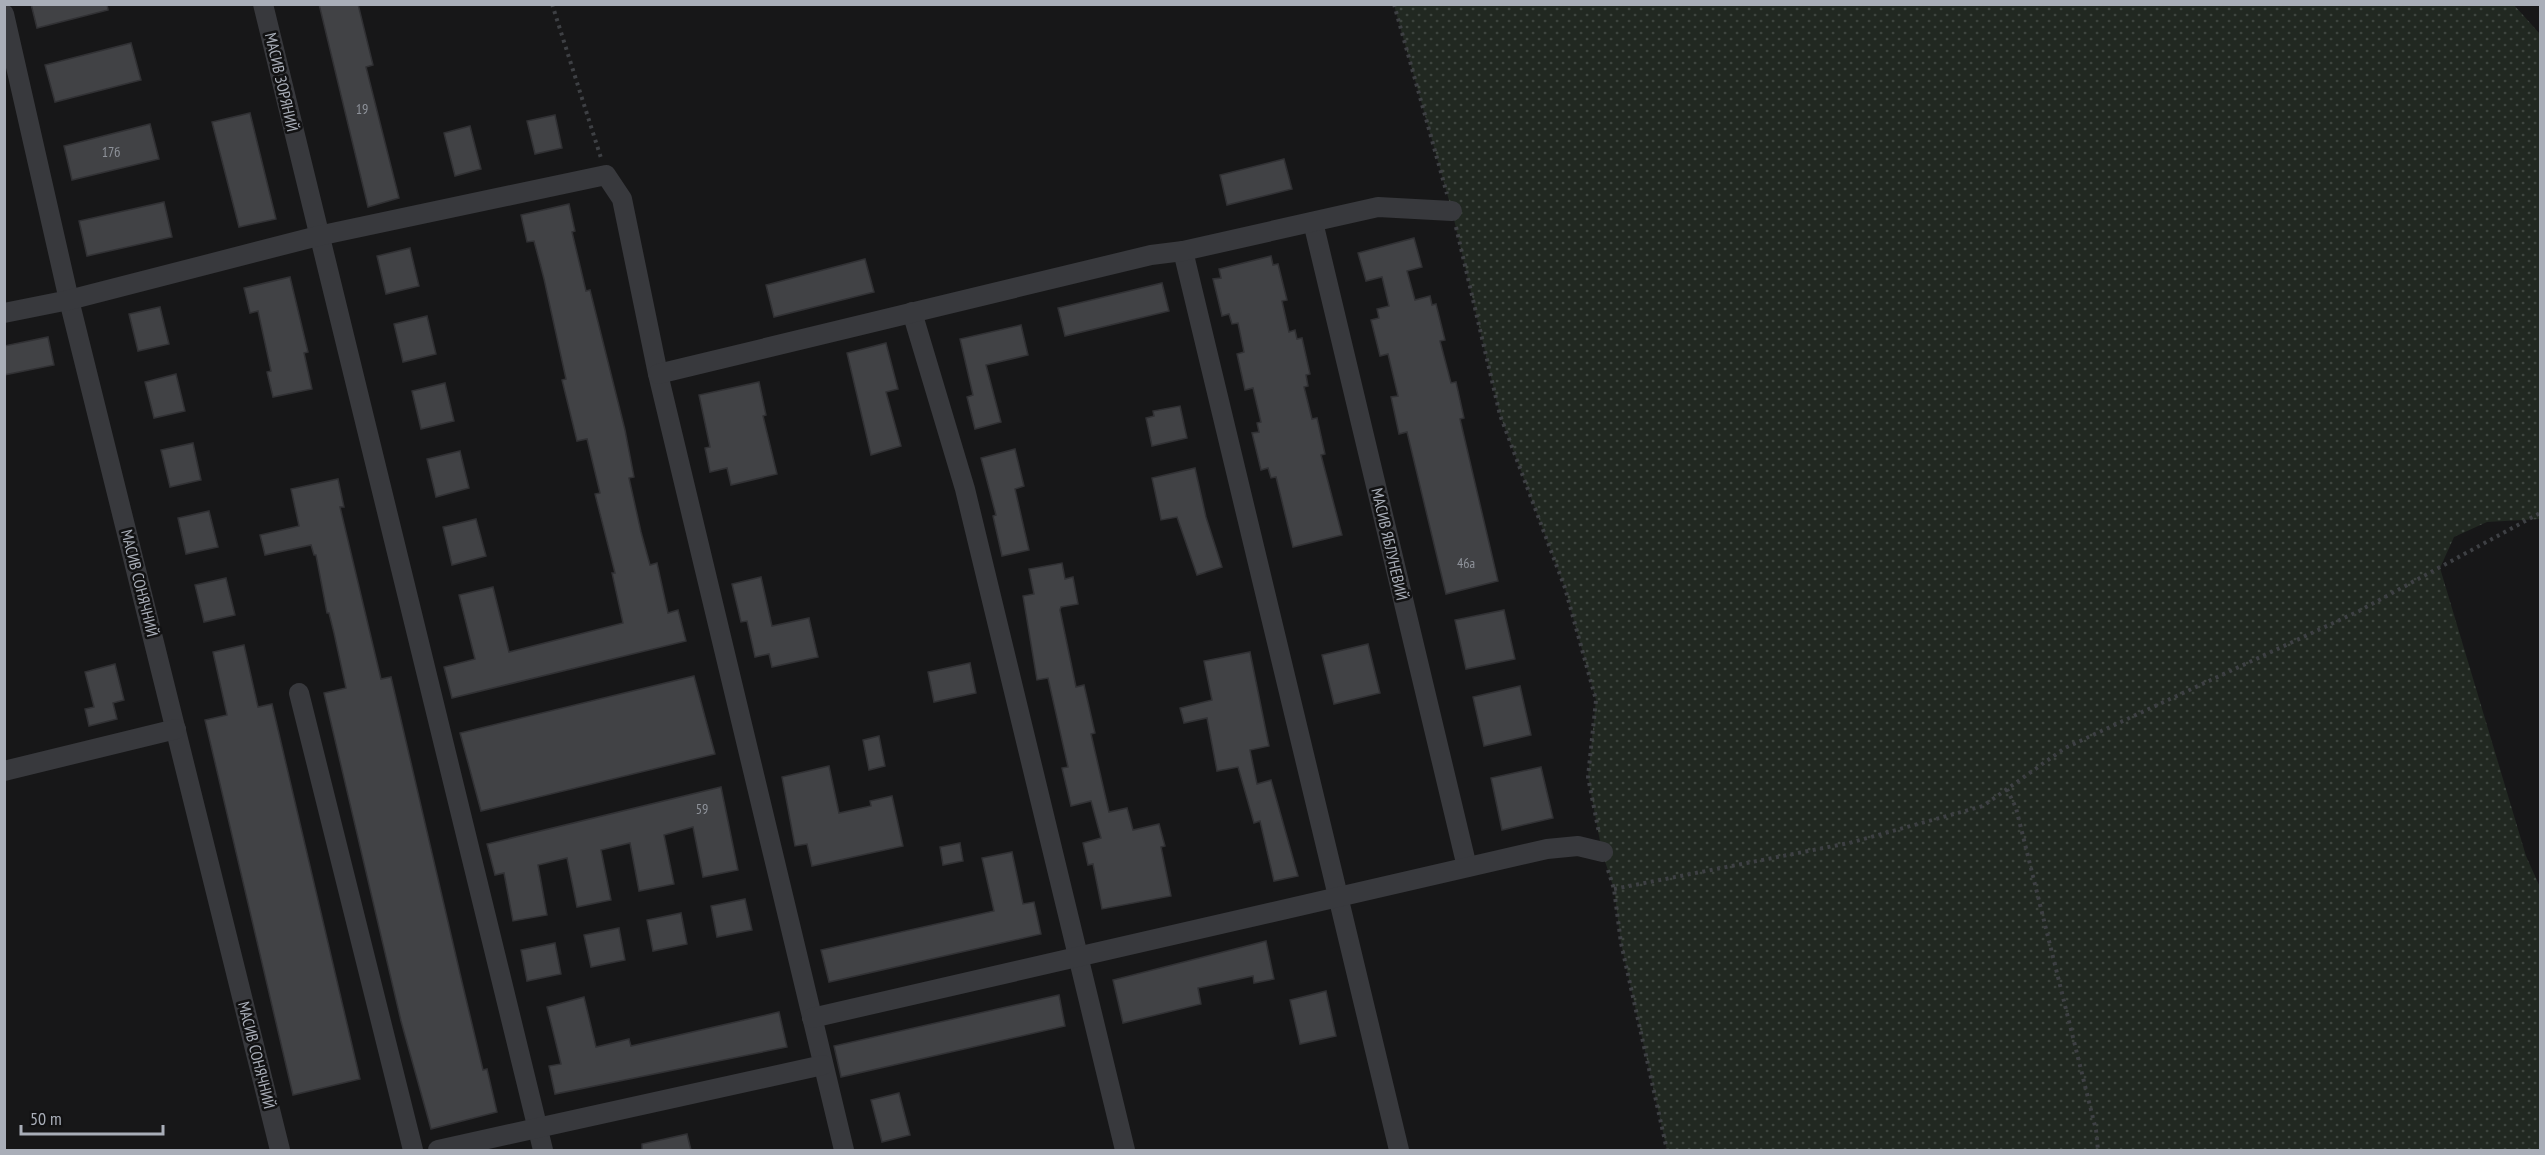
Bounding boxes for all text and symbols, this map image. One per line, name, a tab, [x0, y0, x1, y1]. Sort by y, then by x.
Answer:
street label: МАСИВ ЗОРЯНИЙ	[261, 31, 303, 133]
house number: 19	[356, 100, 368, 118]
house number: 17б	[102, 143, 120, 161]
street label: МАСИВ ЯБЛУНЕВИЙ	[1367, 486, 1413, 602]
street label: МАСИВ СОНЯЧНИЙ	[117, 527, 163, 639]
house number: 46а	[1457, 554, 1475, 572]
house number: 59	[696, 800, 708, 818]
street label: МАСИВ СОНЯЧНИЙ	[234, 999, 280, 1111]
scale bar	[21, 1098, 164, 1136]
text: 50 m	[30, 1107, 62, 1130]

